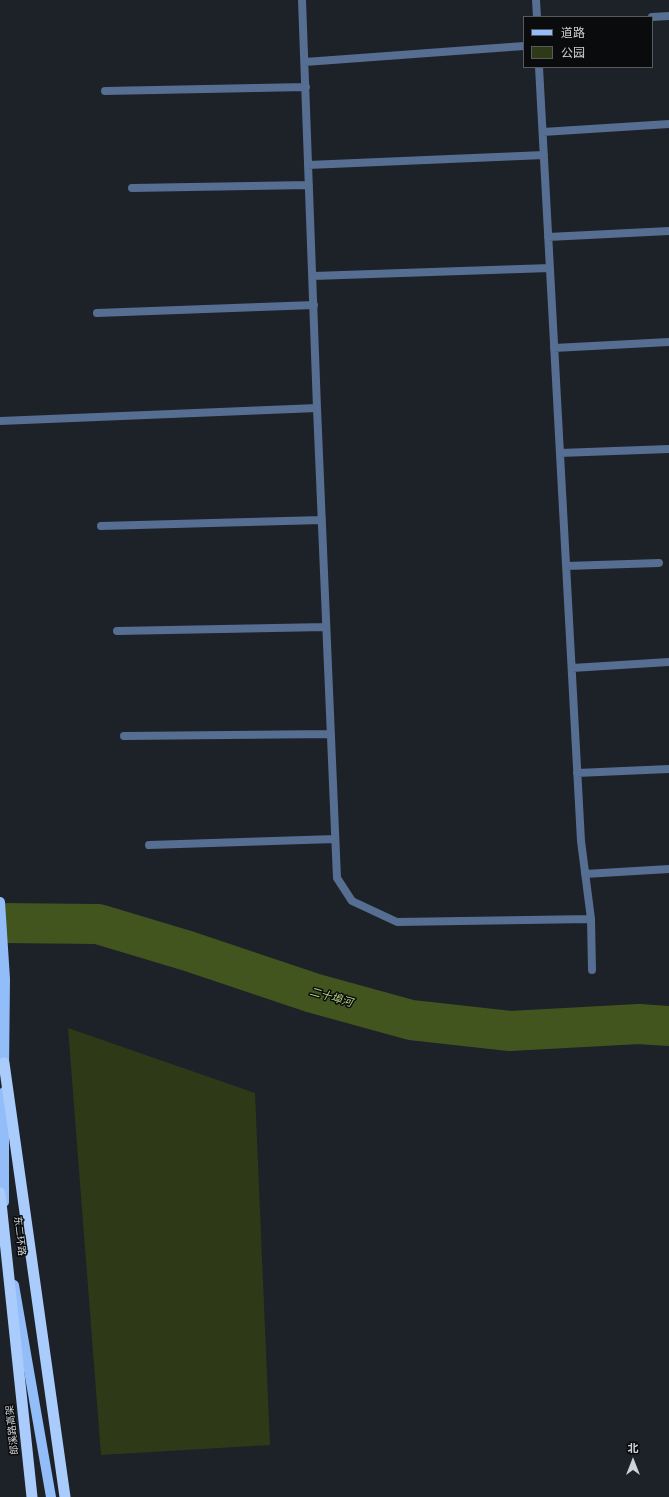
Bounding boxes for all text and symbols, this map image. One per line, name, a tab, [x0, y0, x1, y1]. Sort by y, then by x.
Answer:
legend	[523, 16, 653, 68]
text: 道路	[561, 25, 585, 41]
text: 公园	[561, 45, 585, 61]
water label: 二十埠河	[308, 986, 354, 1010]
street label: 东二环路	[11, 1215, 27, 1257]
street label: 郎溪路高架	[4, 1405, 22, 1455]
north arrow	[613, 1441, 653, 1481]
text: 北	[628, 1441, 639, 1456]

